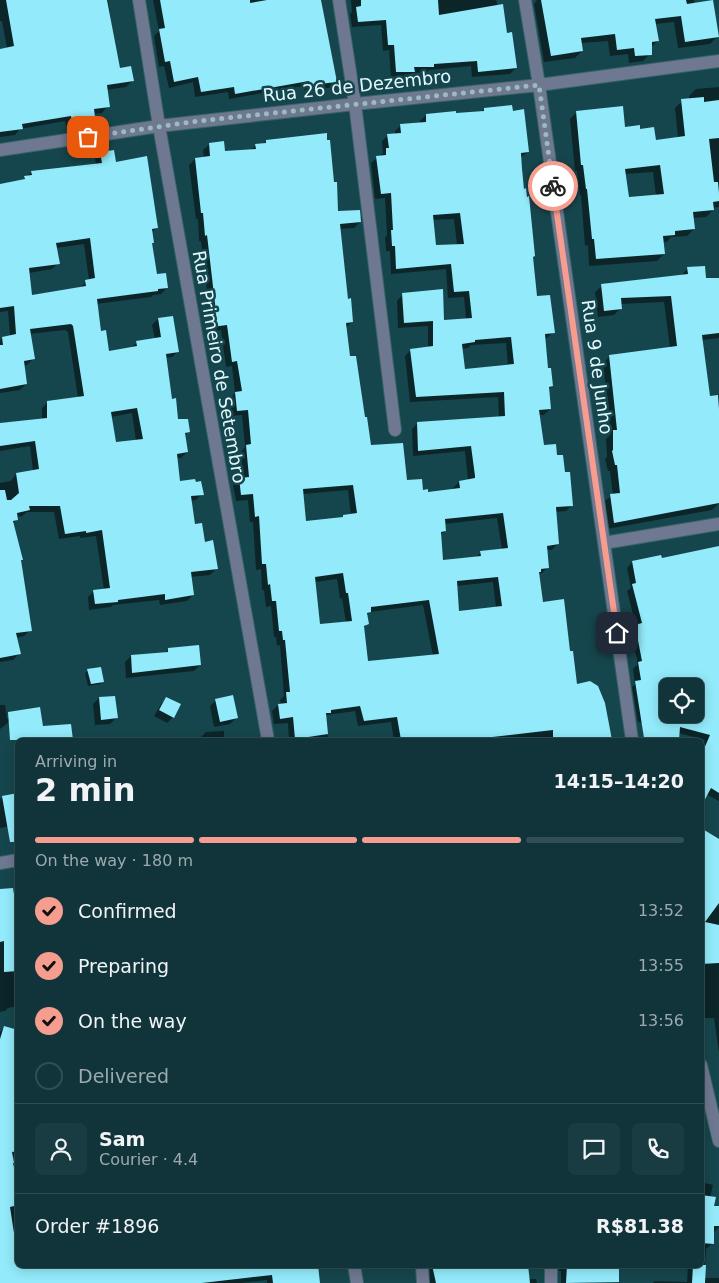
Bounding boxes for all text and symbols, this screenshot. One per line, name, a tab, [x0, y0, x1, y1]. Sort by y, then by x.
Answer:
street label: Rua 26 de Dezembro	[262, 65, 452, 106]
pin	[67, 116, 109, 158]
icon: bag	[74, 123, 102, 151]
courier	[528, 161, 578, 211]
icon: bike	[539, 172, 567, 200]
street label: Rua Primeiro de Setembro	[189, 249, 250, 485]
street label: Rua 9 de Junho	[578, 298, 617, 436]
pin	[596, 612, 638, 654]
icon: home	[603, 619, 631, 647]
map controls	[659, 678, 704, 723]
button: locate	[659, 678, 704, 723]
text: Arriving in	[35, 752, 117, 771]
text: 14:15–14:20	[554, 770, 684, 792]
text: 2 min	[35, 771, 136, 809]
text: On the way · 180 m	[35, 851, 193, 870]
icon: check	[35, 897, 63, 925]
text: Confirmed	[78, 900, 177, 922]
text: 13:52	[638, 901, 684, 920]
icon: check	[35, 952, 63, 980]
text: Preparing	[78, 955, 169, 977]
text: 13:55	[638, 956, 684, 975]
icon: check	[35, 1007, 63, 1035]
text: On the way	[78, 1010, 187, 1032]
text: 13:56	[638, 1011, 684, 1030]
text: Delivered	[78, 1065, 169, 1087]
button: person	[35, 1123, 87, 1175]
button: chat	[568, 1123, 620, 1175]
button: phone	[632, 1123, 684, 1175]
text: Sam	[99, 1128, 145, 1150]
text: Courier · 4.4	[99, 1150, 198, 1169]
text: Order #1896	[35, 1215, 159, 1237]
text: R$81.38	[596, 1215, 684, 1237]

